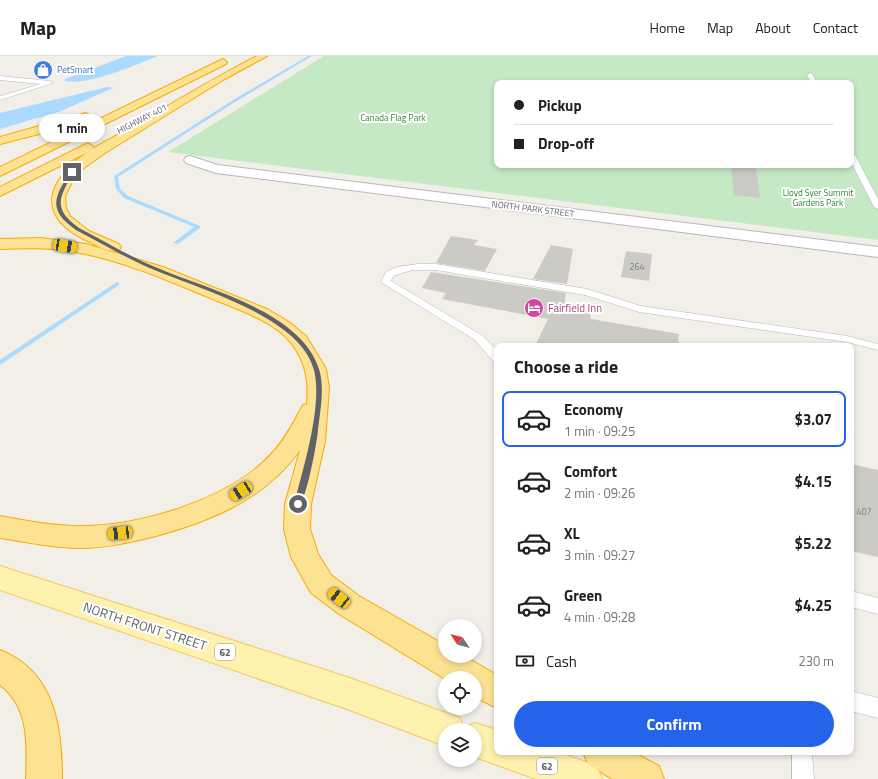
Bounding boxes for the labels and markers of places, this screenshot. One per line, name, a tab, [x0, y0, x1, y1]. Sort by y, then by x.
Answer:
shop icon: PetSmart	[32, 59, 54, 81]
place label: PetSmart	[57, 63, 94, 76]
hotel icon: Fairfield Inn	[523, 297, 545, 319]
place label: Fairfield Inn	[548, 300, 602, 316]

